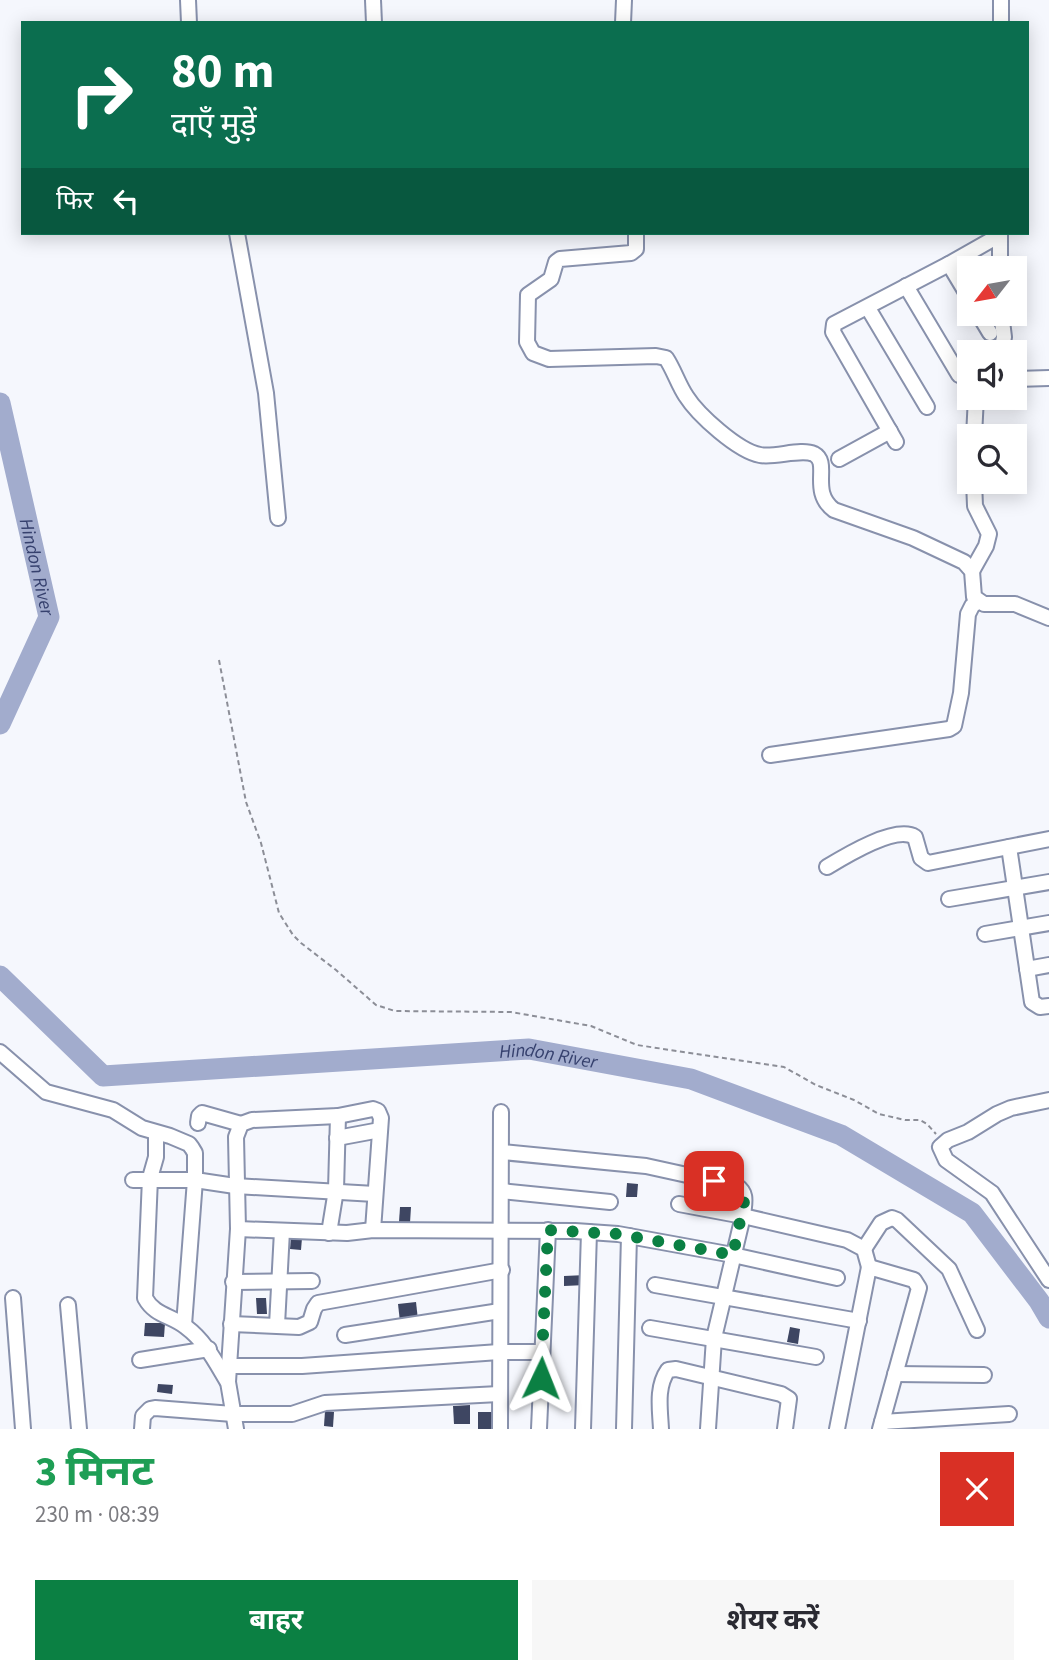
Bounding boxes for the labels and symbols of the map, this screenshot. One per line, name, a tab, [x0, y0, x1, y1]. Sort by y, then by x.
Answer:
north arrow	[957, 256, 1027, 326]
water label: Hindon River	[12, 516, 61, 620]
water label: Hindon River	[498, 1037, 601, 1077]
pin	[684, 1151, 744, 1211]
position arrow	[504, 1341, 578, 1415]

